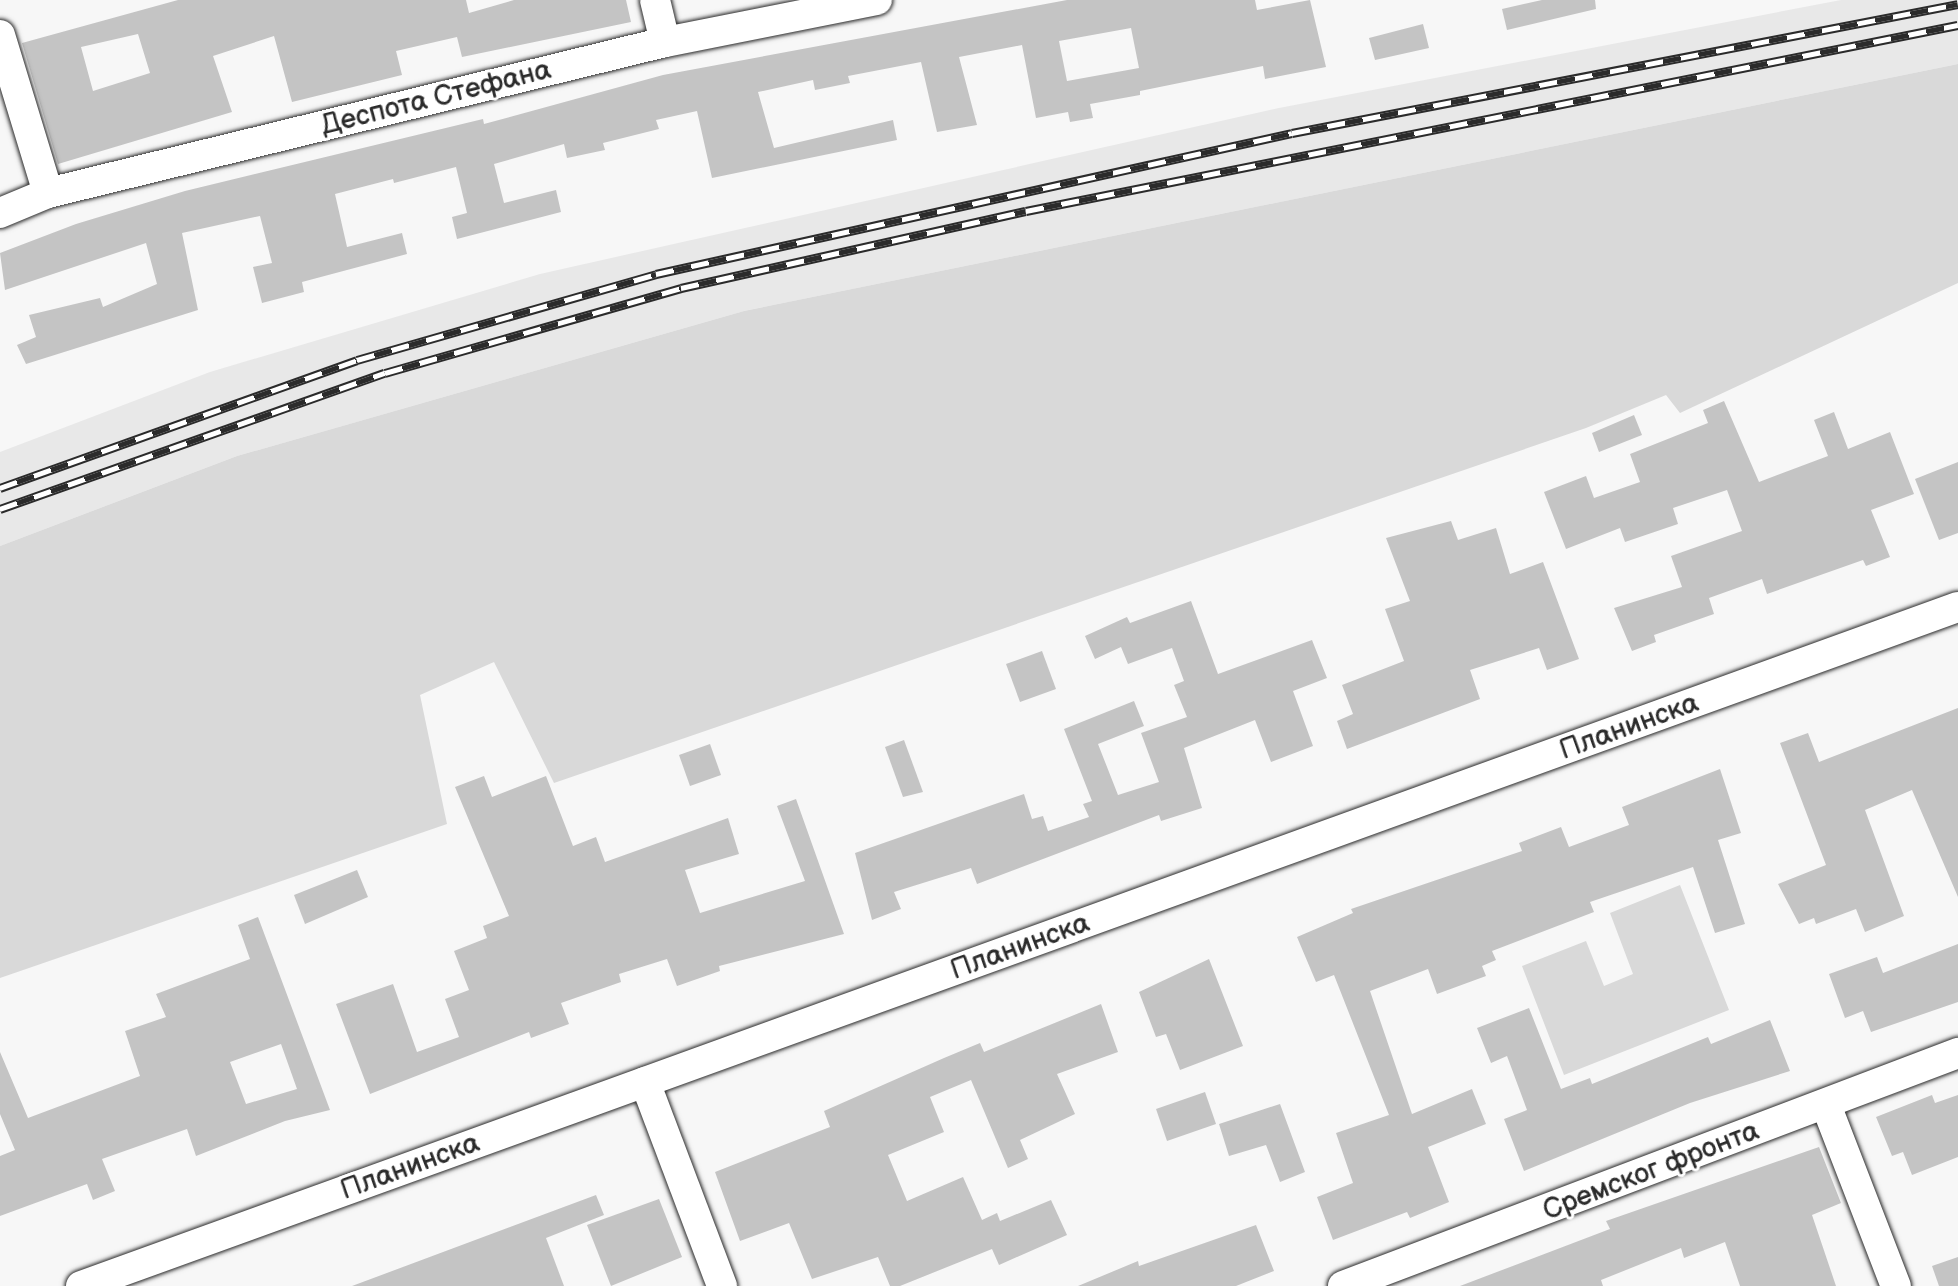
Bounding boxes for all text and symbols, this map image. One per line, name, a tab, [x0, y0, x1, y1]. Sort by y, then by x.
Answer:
street label: Деспота Стефана	[317, 53, 555, 143]
street label: Планинска	[1555, 686, 1703, 768]
street label: Планинска	[946, 906, 1094, 988]
street label: Сремског фронта	[1538, 1114, 1764, 1228]
street label: Планинска	[336, 1126, 484, 1208]

